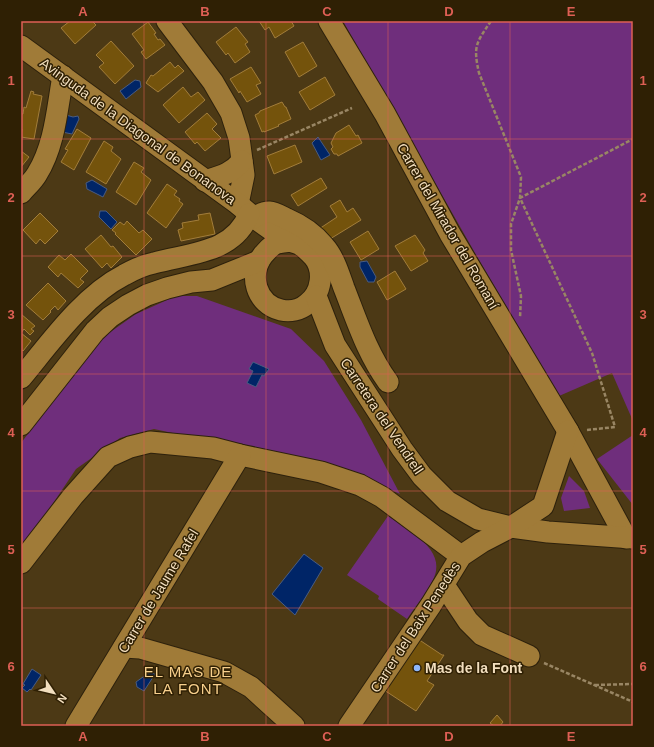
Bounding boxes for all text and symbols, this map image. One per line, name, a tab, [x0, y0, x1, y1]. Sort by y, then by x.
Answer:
text: A	[78, 4, 88, 19]
text: B	[200, 4, 210, 19]
text: C	[322, 4, 332, 19]
text: D	[444, 4, 454, 19]
text: E	[567, 4, 576, 19]
street label: Avinguda de la Diagonal de Bonanova	[37, 55, 239, 208]
text: 1	[7, 73, 15, 88]
text: 1	[639, 73, 647, 88]
street label: Carrer del Mirador del Romaní	[394, 140, 502, 312]
text: 2	[7, 190, 15, 205]
text: 2	[639, 190, 647, 205]
text: 3	[7, 307, 15, 322]
text: 3	[639, 307, 647, 322]
street label: Carretera del Vendrell	[337, 355, 427, 477]
text: 4	[7, 425, 15, 440]
text: 4	[639, 425, 647, 440]
street label: Carrer de Jaume Rafel	[115, 526, 201, 656]
text: 5	[7, 542, 15, 557]
text: 5	[639, 542, 647, 557]
street label: Carrer del Baix Penedès	[367, 559, 463, 695]
text: 6	[7, 659, 15, 674]
text: 6	[639, 659, 647, 674]
place label: Mas de la Font	[425, 660, 523, 676]
district label: EL MAS DE LA FONT	[144, 663, 232, 697]
marker: Mas de la Font	[412, 663, 422, 673]
north arrow	[34, 673, 74, 713]
text: N	[55, 692, 69, 705]
text: A	[78, 729, 88, 744]
text: B	[200, 729, 210, 744]
text: C	[322, 729, 332, 744]
text: D	[444, 729, 454, 744]
text: E	[567, 729, 576, 744]

